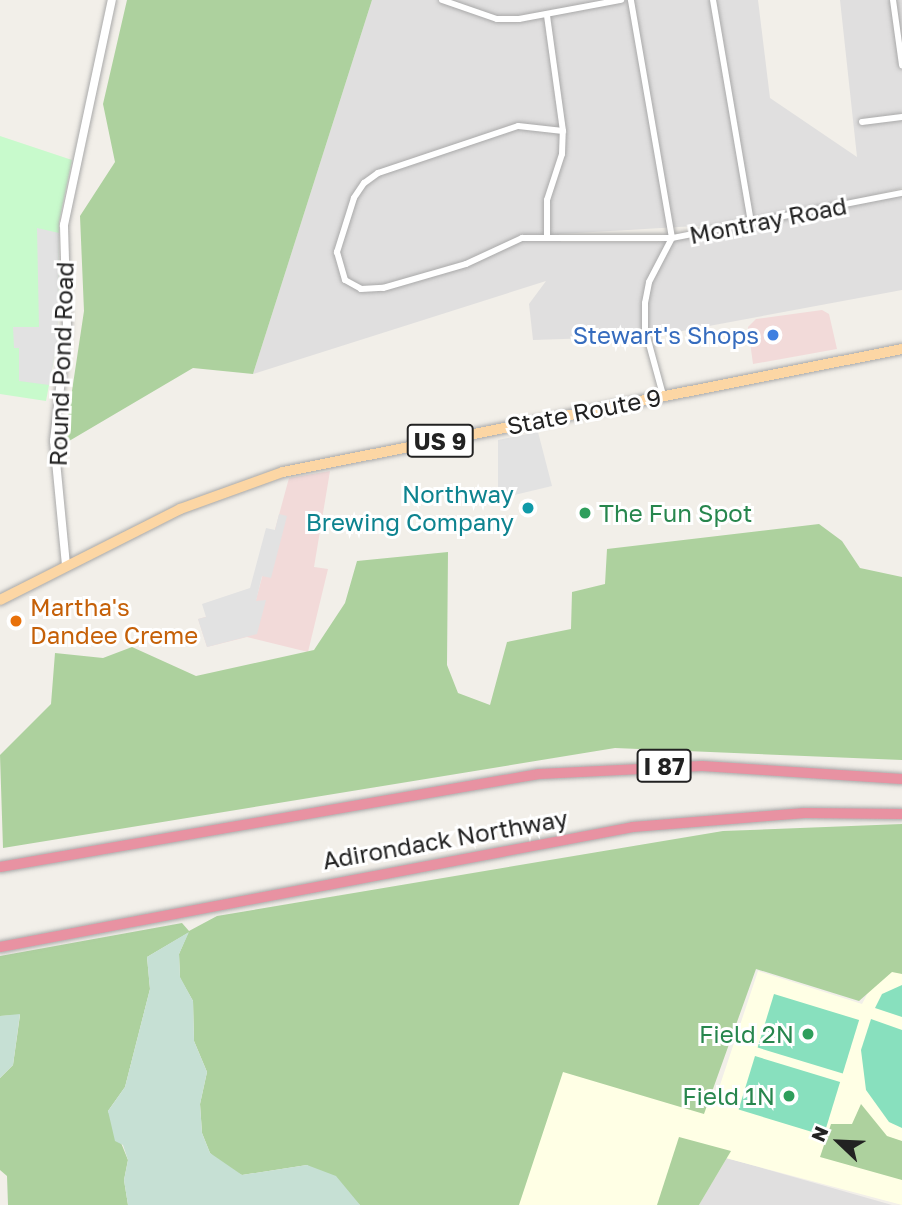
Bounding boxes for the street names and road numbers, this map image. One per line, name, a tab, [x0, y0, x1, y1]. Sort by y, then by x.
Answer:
street label: Montray Road	[687, 191, 849, 249]
street label: Round Pond Road	[43, 261, 79, 467]
street label: State Route 9	[505, 382, 663, 440]
road number: US 9	[405, 422, 475, 461]
road number: I 87	[636, 746, 692, 786]
street label: Adirondack Northway	[320, 803, 570, 875]

